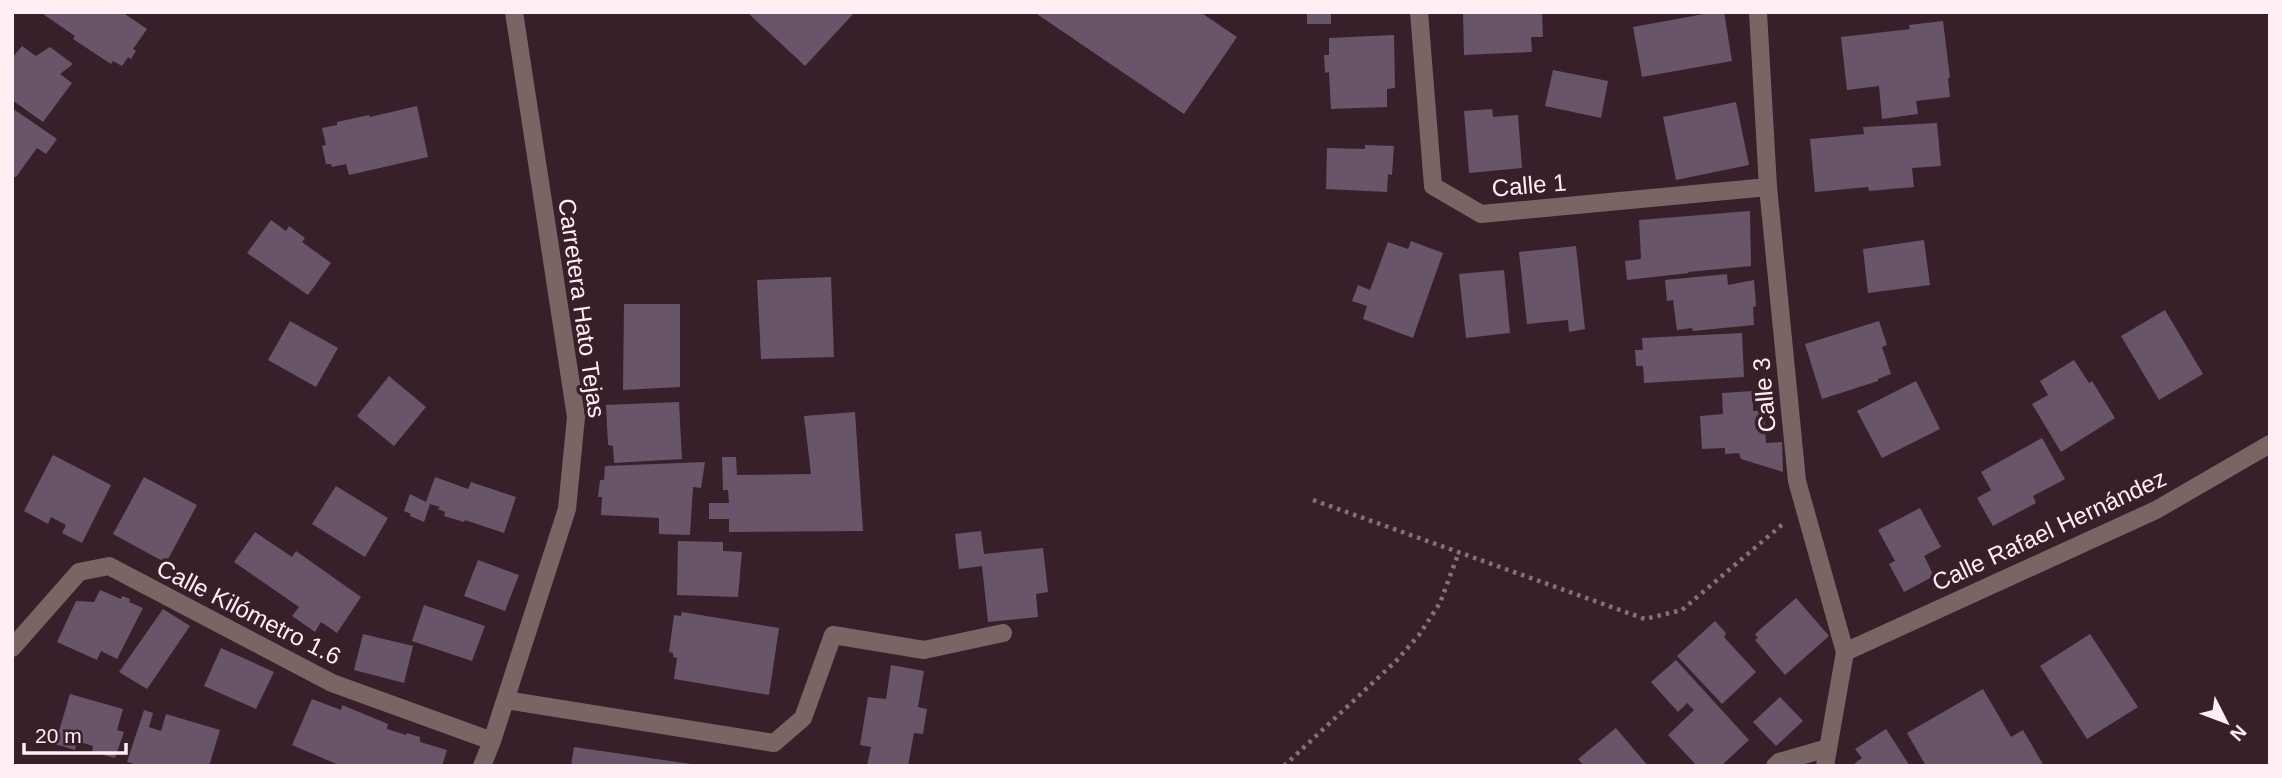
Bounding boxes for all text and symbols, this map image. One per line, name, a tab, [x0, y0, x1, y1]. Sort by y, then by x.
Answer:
street label: Calle 1	[1491, 168, 1567, 202]
street label: Carretera Hato Tejas	[553, 197, 611, 419]
street label: Calle 3	[1747, 357, 1781, 433]
street label: Calle Rafael Hernández	[1928, 464, 2170, 596]
street label: Calle Kilómetro 1.6	[153, 554, 345, 670]
north arrow	[2191, 687, 2261, 757]
scale bar	[24, 712, 126, 756]
text: N	[2226, 721, 2251, 745]
text: 20 m	[35, 724, 82, 747]

